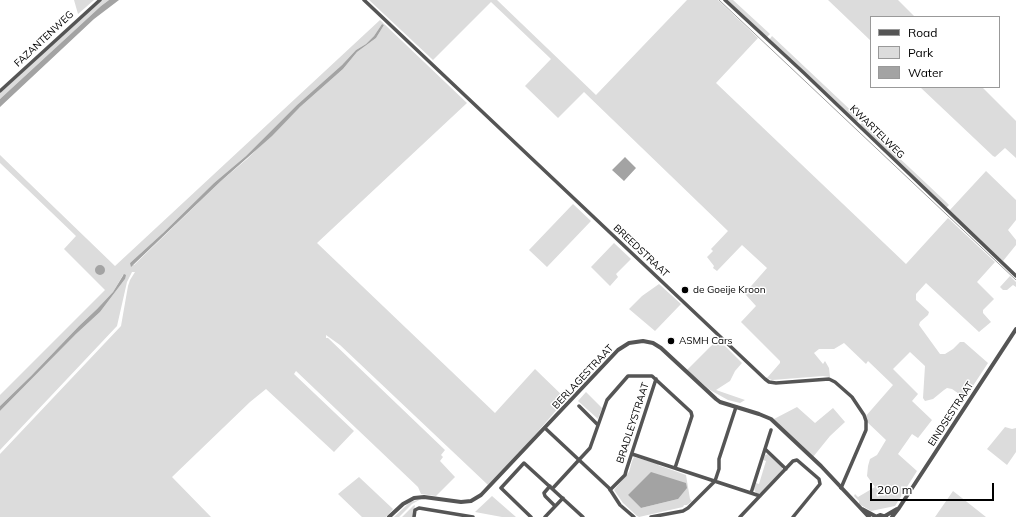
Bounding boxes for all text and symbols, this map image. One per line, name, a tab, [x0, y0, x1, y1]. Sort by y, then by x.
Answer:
street label: FAZANTENWEG	[12, 8, 76, 70]
legend	[870, 16, 1000, 88]
text: Road	[908, 25, 937, 40]
text: Park	[908, 45, 933, 60]
text: Water	[908, 65, 943, 80]
street label: KWARTELWEG	[847, 103, 907, 161]
street label: BREEDSTRAAT	[611, 222, 671, 280]
place label: de Goeije Kroon	[693, 284, 766, 296]
marker: de Goeije Kroon	[680, 285, 690, 295]
place label: ASMH Cars	[679, 335, 733, 347]
marker: ASMH Cars	[666, 336, 676, 346]
street label: BERLAGESTRAAT	[550, 342, 616, 412]
street label: EINDSESTRAAT	[926, 380, 976, 448]
street label: BRADLEYSTRAAT	[614, 381, 652, 465]
scale bar	[872, 475, 996, 501]
text: 200 m	[877, 482, 912, 497]

